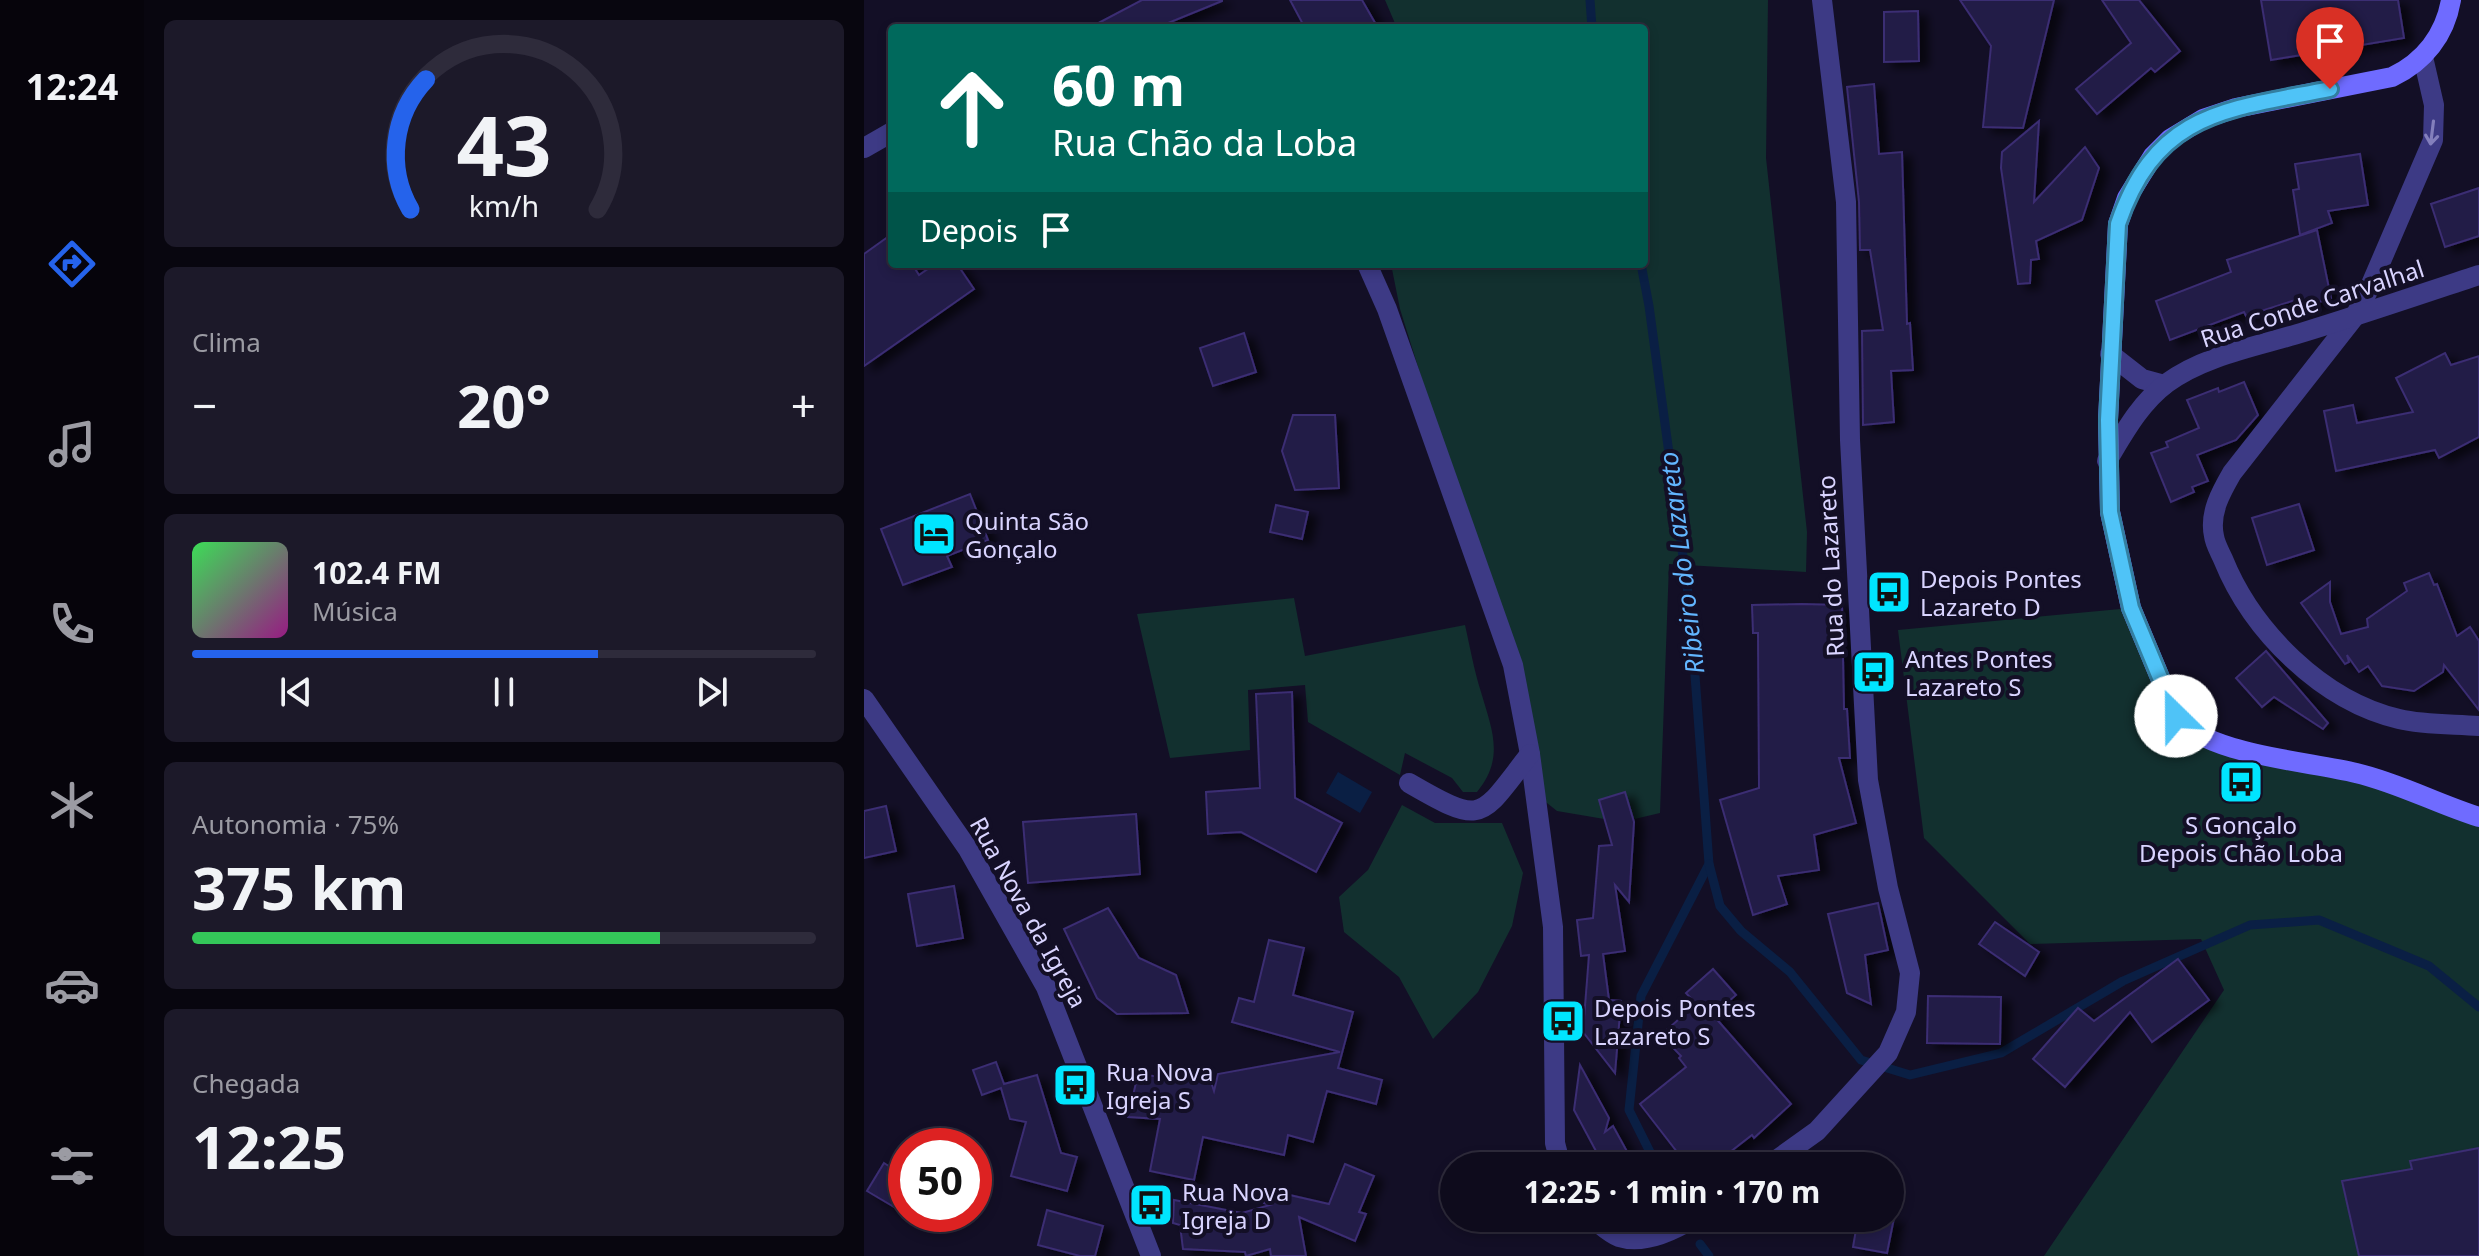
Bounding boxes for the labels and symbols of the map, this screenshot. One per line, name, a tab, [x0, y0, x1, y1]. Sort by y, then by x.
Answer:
pin	[2296, 7, 2364, 89]
one-way arrow	[2424, 120, 2439, 146]
street label: Rua Conde Carvalhal	[2196, 251, 2428, 355]
water label: Ribeiro do Lazareto	[1650, 450, 1712, 676]
street label: Rua do Lazareto	[1809, 474, 1851, 658]
place label: Quinta São Gonçalo	[965, 504, 1089, 565]
hotel icon: Quinta São Gonçalo	[910, 510, 958, 558]
place label: Depois Pontes Lazareto D	[1920, 562, 2082, 623]
bus stop icon: Depois Pontes Lazareto D	[1865, 568, 1913, 616]
place label: Antes Pontes Lazareto S	[1905, 642, 2053, 703]
bus stop icon: Antes Pontes Lazareto S	[1850, 648, 1898, 696]
position arrow	[2134, 674, 2218, 758]
bus stop icon: S Gonçalo Depois Chão Loba	[2217, 758, 2265, 806]
place label: S Gonçalo Depois Chão Loba	[2139, 808, 2343, 869]
street label: Rua Nova da Igreja	[963, 811, 1095, 1013]
place label: Depois Pontes Lazareto S	[1594, 991, 1756, 1052]
bus stop icon: Depois Pontes Lazareto S	[1539, 997, 1587, 1045]
place label: Rua Nova Igreja S	[1106, 1055, 1213, 1116]
bus stop icon: Rua Nova Igreja S	[1051, 1061, 1099, 1109]
speed limit sign: 50	[888, 1128, 992, 1232]
place label: Rua Nova Igreja D	[1182, 1175, 1289, 1236]
bus stop icon: Rua Nova Igreja D	[1127, 1181, 1175, 1229]

